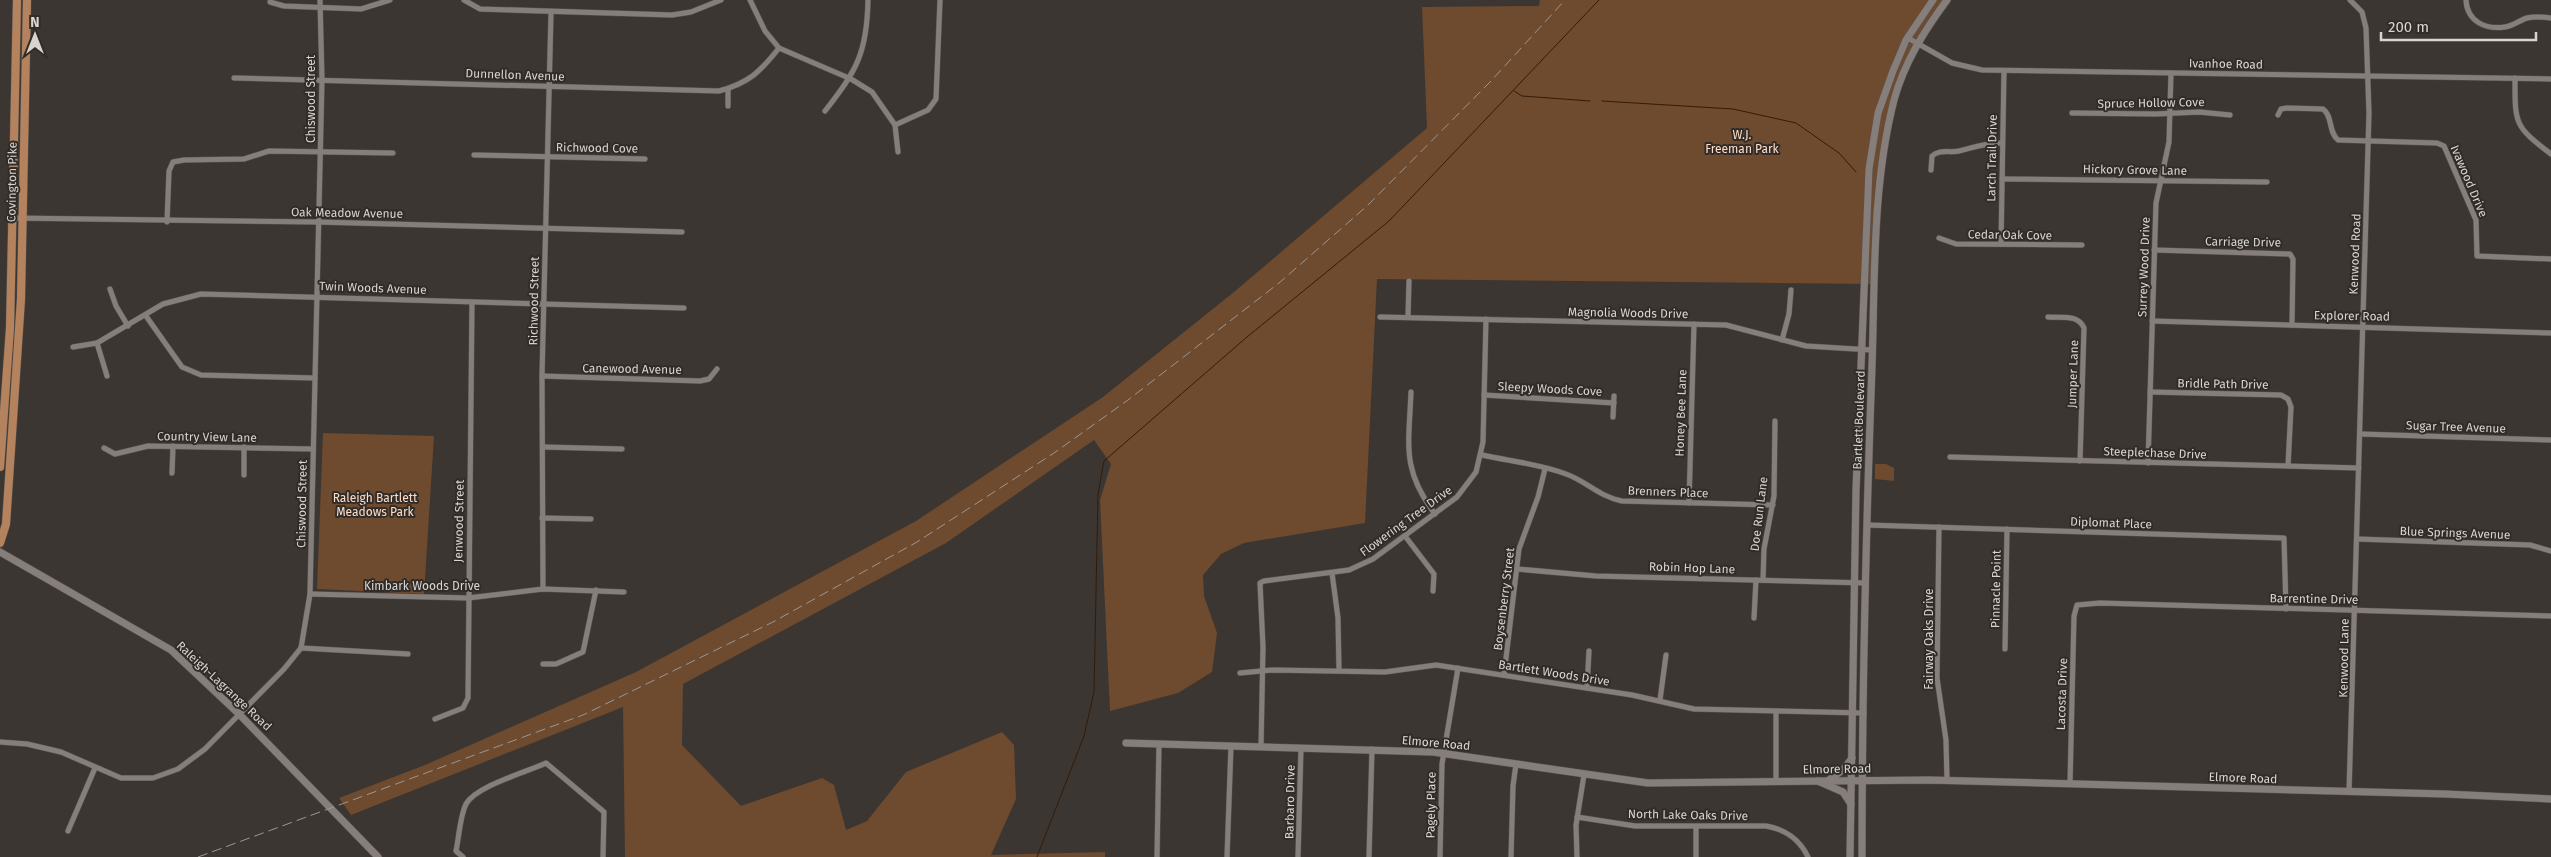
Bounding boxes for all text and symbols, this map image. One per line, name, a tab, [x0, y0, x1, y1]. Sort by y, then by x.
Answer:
north arrow	[10, 10, 60, 60]
scale bar	[2381, 10, 2536, 42]
text: N	[30, 14, 40, 31]
text: 200 m	[2388, 18, 2429, 36]
street label: Chiswood Street	[304, 54, 318, 143]
street label: Ivanhoe Road	[2189, 56, 2263, 72]
street label: Dunnellon Avenue	[465, 66, 565, 84]
street label: Spruce Hollow Cove	[2097, 95, 2205, 111]
street label: Larch Trail Drive	[1984, 114, 2000, 202]
park label: W.J. Freeman Park	[1705, 128, 1780, 156]
street label: Richwood Cove	[556, 140, 638, 156]
street label: Covington Pike	[4, 142, 20, 222]
street label: Ivawood Drive	[2448, 143, 2490, 219]
street label: Hickory Grove Lane	[2083, 162, 2187, 178]
street label: Oak Meadow Avenue	[291, 205, 403, 221]
street label: Kenwood Road	[2347, 213, 2363, 295]
street label: Surrey Wood Drive	[2135, 217, 2153, 317]
street label: Cedar Oak Cove	[1968, 227, 2052, 243]
street label: Carriage Drive	[2205, 234, 2281, 250]
street label: Richwood Street	[526, 256, 542, 346]
street label: Twin Woods Avenue	[319, 279, 427, 297]
street label: Magnolia Woods Drive	[1568, 305, 1688, 321]
street label: Explorer Road	[2314, 308, 2390, 324]
street label: Jumper Lane	[2065, 340, 2081, 408]
street label: Canewood Avenue	[582, 361, 682, 377]
street label: Honey Bee Lane	[1672, 369, 1690, 457]
street label: Bartlett Boulevard	[1850, 370, 1868, 470]
street label: Bridle Path Drive	[2177, 376, 2269, 392]
street label: Sleepy Woods Cove	[1497, 379, 1603, 399]
street label: Sugar Tree Avenue	[2406, 418, 2506, 436]
street label: Country View Lane	[157, 429, 257, 445]
street label: Steeplechase Drive	[2103, 444, 2207, 462]
street label: Chiswood Street	[294, 459, 310, 548]
street label: Doe Run Lane	[1747, 476, 1771, 552]
street label: Jenwood Street	[451, 479, 467, 562]
street label: Flowering Tree Drive	[1357, 483, 1455, 559]
street label: Brenners Place	[1627, 484, 1709, 500]
park label: Raleigh Bartlett Meadows Park	[333, 491, 418, 519]
street label: Diplomat Place	[2070, 515, 2152, 531]
street label: Blue Springs Avenue	[2399, 524, 2511, 542]
street label: Boysenberry Street	[1491, 546, 1517, 651]
street label: Pinnacle Point	[1988, 549, 2004, 628]
street label: Robin Hop Lane	[1649, 559, 1735, 577]
street label: Kimbark Woods Drive	[364, 579, 480, 593]
street label: Fairway Oaks Drive	[1922, 588, 1936, 690]
street label: Barrentine Drive	[2269, 591, 2359, 607]
street label: Kenwood Lane	[2336, 618, 2352, 698]
street label: Raleigh-Lagrange Road	[174, 638, 274, 734]
street label: Bartlett Woods Drive	[1497, 657, 1611, 689]
street label: Lacosta Drive	[2054, 657, 2070, 731]
street label: Elmore Road	[1401, 733, 1471, 753]
street label: Elmore Road	[1802, 761, 1872, 777]
street label: Barbaro Drive	[1282, 765, 1298, 839]
street label: Elmore Road	[2208, 770, 2278, 786]
street label: Pagely Place	[1423, 772, 1439, 838]
street label: North Lake Oaks Drive	[1628, 807, 1748, 823]

